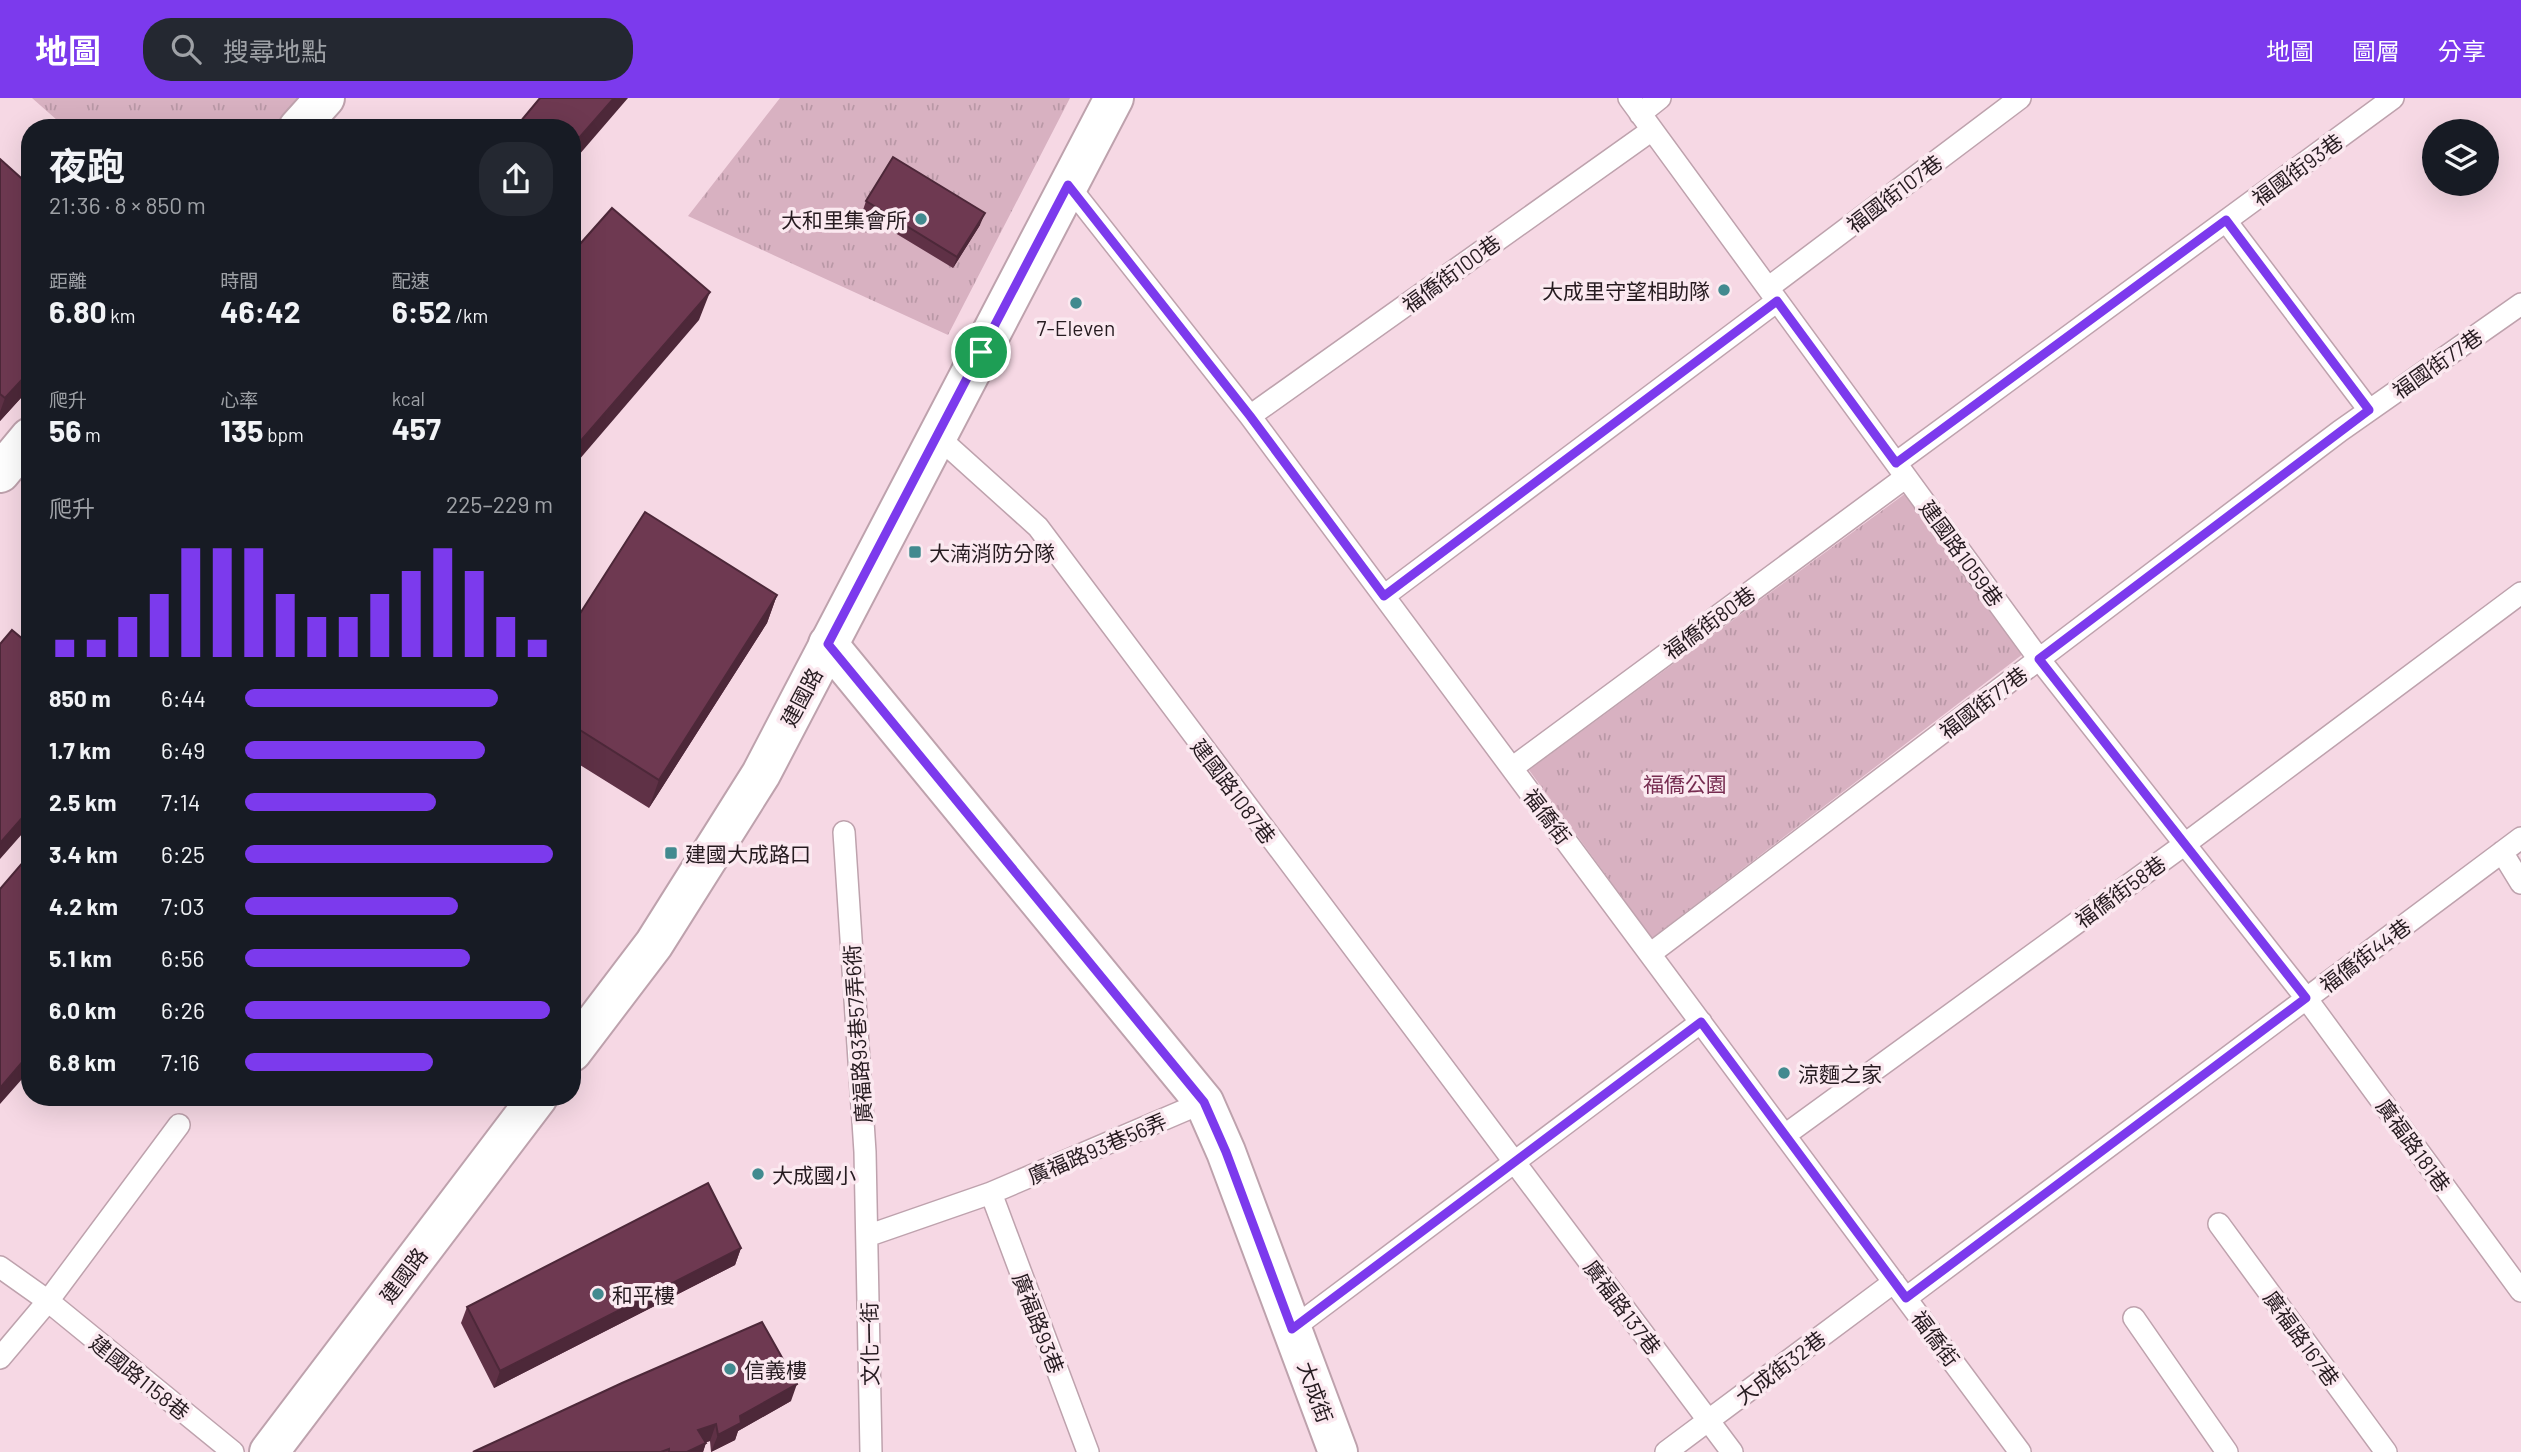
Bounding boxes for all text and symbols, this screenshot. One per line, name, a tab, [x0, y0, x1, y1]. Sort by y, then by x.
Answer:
search box	[143, 18, 633, 81]
text: 地圖	[35, 30, 101, 70]
icon: search	[167, 30, 205, 68]
text: 搜尋地點	[223, 35, 327, 66]
text: 地圖	[2266, 36, 2314, 65]
text: 圖層	[2352, 36, 2400, 65]
text: 分享	[2438, 36, 2486, 65]
map controls	[2422, 119, 2499, 196]
button: layers	[2422, 119, 2499, 196]
street label: 福國街93巷	[2247, 128, 2347, 210]
text: 夜跑	[49, 142, 125, 188]
button: share	[479, 142, 553, 216]
street label: 福國街107巷	[1841, 149, 1947, 237]
text: 21:36 · 8 × 850 m	[49, 191, 206, 219]
place label: 大和里集會所	[781, 207, 907, 232]
marker: 大和里集會所	[913, 211, 929, 227]
street label: 福僑街100巷	[1397, 229, 1505, 317]
text: 距離	[49, 269, 87, 292]
text: 時間	[220, 269, 258, 292]
text: 配速	[392, 269, 430, 292]
place label: 大成里守望相助隊	[1542, 278, 1710, 303]
marker: 大成里守望相助隊	[1716, 282, 1732, 298]
text: 6.80	[49, 293, 107, 329]
text: 46:42	[220, 293, 300, 329]
text: 6:52	[392, 293, 452, 329]
marker: 7-Eleven	[1068, 295, 1084, 311]
text: km	[107, 304, 136, 327]
text: /km	[452, 304, 488, 327]
place label: 7-Eleven	[1037, 315, 1115, 340]
pin	[951, 322, 1011, 382]
street label: 福國街77巷	[2387, 323, 2487, 403]
icon: arrive	[962, 333, 1000, 371]
text: kcal	[392, 387, 425, 410]
text: 爬升	[49, 388, 87, 411]
text: 心率	[220, 388, 258, 411]
text: 457	[392, 410, 441, 446]
text: 56	[49, 412, 81, 448]
text: 135	[220, 412, 263, 448]
text: m	[81, 423, 101, 446]
text: bpm	[263, 423, 304, 446]
text: 225–229 m	[446, 490, 553, 518]
text: 爬升	[49, 494, 95, 522]
street label: 建國路1059巷	[1915, 495, 2009, 611]
place label: 大湳消防分隊	[929, 540, 1055, 565]
marker: 大湳消防分隊	[907, 544, 923, 560]
street label: 福僑街80巷	[1658, 580, 1760, 664]
street label: 福國街77巷	[1934, 661, 2032, 743]
street label: 建國路	[775, 663, 827, 731]
text: 850 m	[49, 684, 111, 712]
text: 6:44	[161, 684, 206, 712]
street label: 建國路1087巷	[1187, 734, 1281, 848]
text: 1.7 km	[49, 736, 111, 764]
text: 6:49	[161, 736, 205, 764]
park label: 福僑公園	[1643, 771, 1727, 796]
street label: 福僑街	[1519, 783, 1577, 849]
text: 2.5 km	[49, 788, 117, 816]
text: 7:14	[161, 788, 200, 816]
text: 3.4 km	[49, 840, 118, 868]
text: 6:25	[161, 840, 205, 868]
place label: 建國大成路口	[685, 841, 811, 866]
marker: 建國大成路口	[663, 845, 679, 861]
street label: 福僑街58巷	[2070, 850, 2170, 932]
text: 4.2 km	[49, 892, 118, 920]
text: 7:03	[161, 892, 205, 920]
street label: 福僑街44巷	[2315, 913, 2415, 997]
text: 5.1 km	[49, 944, 112, 972]
text: 6:56	[161, 944, 204, 972]
street label: 廣福路93巷57弄6衖	[838, 944, 876, 1124]
text: 6.0 km	[49, 996, 116, 1024]
text: 6:26	[161, 996, 205, 1024]
text: 6.8 km	[49, 1048, 116, 1076]
text: 7:16	[161, 1048, 200, 1076]
place label: 涼麵之家	[1798, 1061, 1882, 1086]
marker: 涼麵之家	[1776, 1065, 1792, 1081]
street label: 廣福路181巷	[2372, 1094, 2456, 1196]
street label: 廣福路93巷56弄	[1024, 1108, 1170, 1188]
place label: 大成國小	[772, 1162, 856, 1187]
marker: 大成國小	[750, 1166, 766, 1182]
street label: 建國路	[374, 1242, 432, 1308]
street label: 廣福路137巷	[1579, 1255, 1667, 1359]
street label: 廣福路93巷	[1008, 1269, 1070, 1377]
place label: 和平樓	[612, 1282, 675, 1307]
street label: 廣福路167巷	[2259, 1285, 2345, 1391]
marker: 和平樓	[590, 1286, 606, 1302]
street label: 文化一街	[856, 1302, 882, 1386]
street label: 福僑街	[1907, 1305, 1965, 1371]
street label: 大成街32巷	[1730, 1325, 1830, 1409]
street label: 建國路1158巷	[85, 1329, 195, 1425]
place label: 信義樓	[744, 1357, 807, 1382]
street label: 大成街	[1293, 1358, 1339, 1426]
marker: 信義樓	[722, 1361, 738, 1377]

